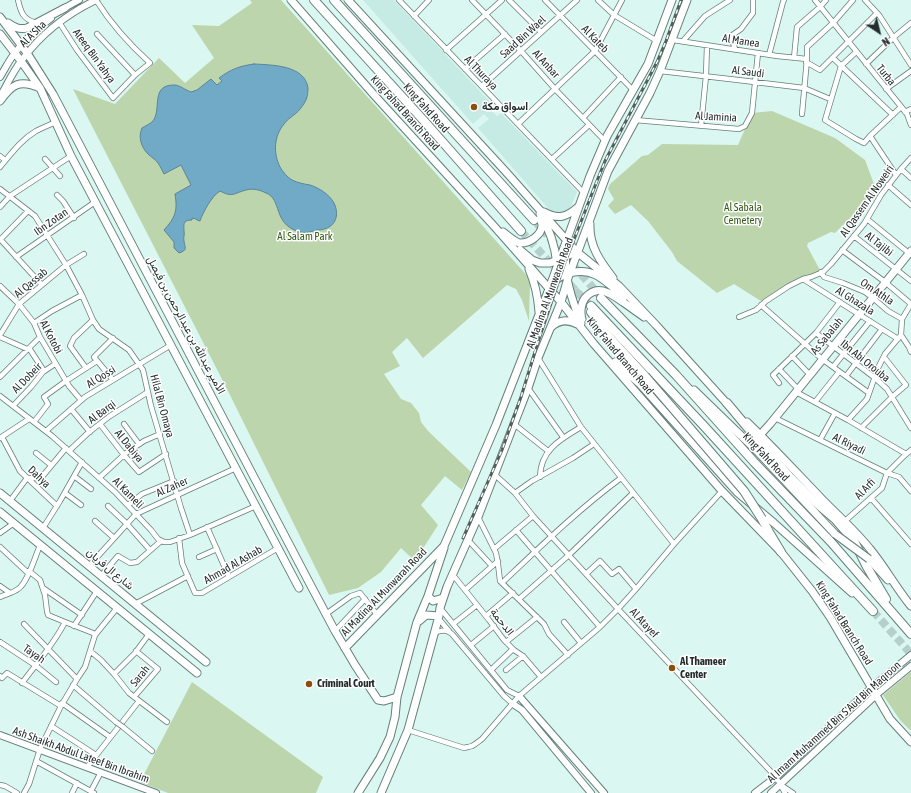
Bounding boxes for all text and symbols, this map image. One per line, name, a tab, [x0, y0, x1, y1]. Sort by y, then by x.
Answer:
north arrow	[859, 12, 899, 52]
street label: Saad Bin Wael	[497, 13, 549, 61]
street label: Al A'Sha	[17, 18, 49, 50]
street label: Al Kateb	[579, 22, 611, 56]
street label: Ateeq Bin Yahya	[70, 26, 118, 86]
street label: Al Manea	[721, 32, 761, 50]
text: N	[880, 35, 892, 49]
street label: Al Anbar	[530, 47, 562, 81]
street label: Al Thuraya	[461, 53, 501, 93]
street label: Turba	[874, 62, 898, 88]
street label: Al Saudi	[731, 63, 765, 81]
street label: King Fahad Branch Road	[368, 73, 442, 153]
street label: King Fahd Road	[400, 81, 452, 135]
place label: اسواق مكة	[482, 100, 528, 114]
marker: اسواق مكة	[469, 102, 479, 112]
street label: Al Jaminia	[695, 109, 737, 125]
street label: Al Qassem Al Noweiri	[837, 163, 897, 239]
park label: Al Sabala Cemetery	[724, 201, 762, 227]
street label: Ibn Zotan	[31, 206, 71, 238]
street label: Al Tajibi	[862, 229, 896, 259]
park label: Al Salam Park	[277, 230, 333, 244]
street label: Al Madina Al Munwarah Road	[524, 236, 576, 350]
street label: الأمير عبدالله بن عبدالرحمن بن فيصل	[144, 254, 228, 396]
street label: Al Qassab	[12, 265, 50, 301]
street label: Om Athla	[858, 276, 896, 308]
street label: Al Ghazala	[833, 284, 877, 318]
street label: King Fahad Branch Road	[584, 315, 656, 397]
street label: As Sabalah	[808, 315, 846, 357]
street label: Al Kotobi	[37, 318, 65, 356]
street label: Ibn Abi Orouba	[838, 337, 892, 385]
street label: Al Dobeir	[9, 360, 45, 396]
street label: Al Qossi	[84, 363, 118, 391]
street label: Hilal Bin Omaya	[147, 373, 177, 439]
street label: Al Barqi	[86, 398, 118, 426]
street label: Al Dabiya	[112, 427, 146, 465]
street label: King Fahd Road	[740, 430, 792, 484]
street label: Al Riyadi	[830, 430, 868, 458]
street label: Dahya	[25, 463, 53, 491]
street label: Al Zaher	[154, 474, 190, 500]
street label: Al Kameli	[110, 475, 146, 511]
street label: Al Arfi	[852, 476, 878, 502]
street label: Ahmad Al Ashab	[201, 543, 265, 587]
street label: شارع ال فريان	[84, 545, 136, 593]
street label: Al Madina Al Munwarah Road	[338, 545, 430, 639]
street label: King Fahad Branch Road	[813, 579, 875, 667]
street label: Al Atayef	[627, 605, 661, 641]
street label: الدحمة	[487, 606, 517, 638]
street label: Tayah	[20, 642, 48, 666]
place label: Al Thameer Center	[680, 655, 726, 681]
street label: Al Imam Muhammed Bin S'Aud Bin Maqroon	[764, 658, 904, 786]
street label: Sarah	[128, 663, 152, 689]
marker: Al Thameer Center	[667, 663, 677, 673]
place label: Criminal Court	[317, 677, 375, 691]
marker: Criminal Court	[304, 679, 314, 689]
street label: Ash Shaikh Abdul Lateef Bin Ibrahim	[11, 724, 151, 786]

